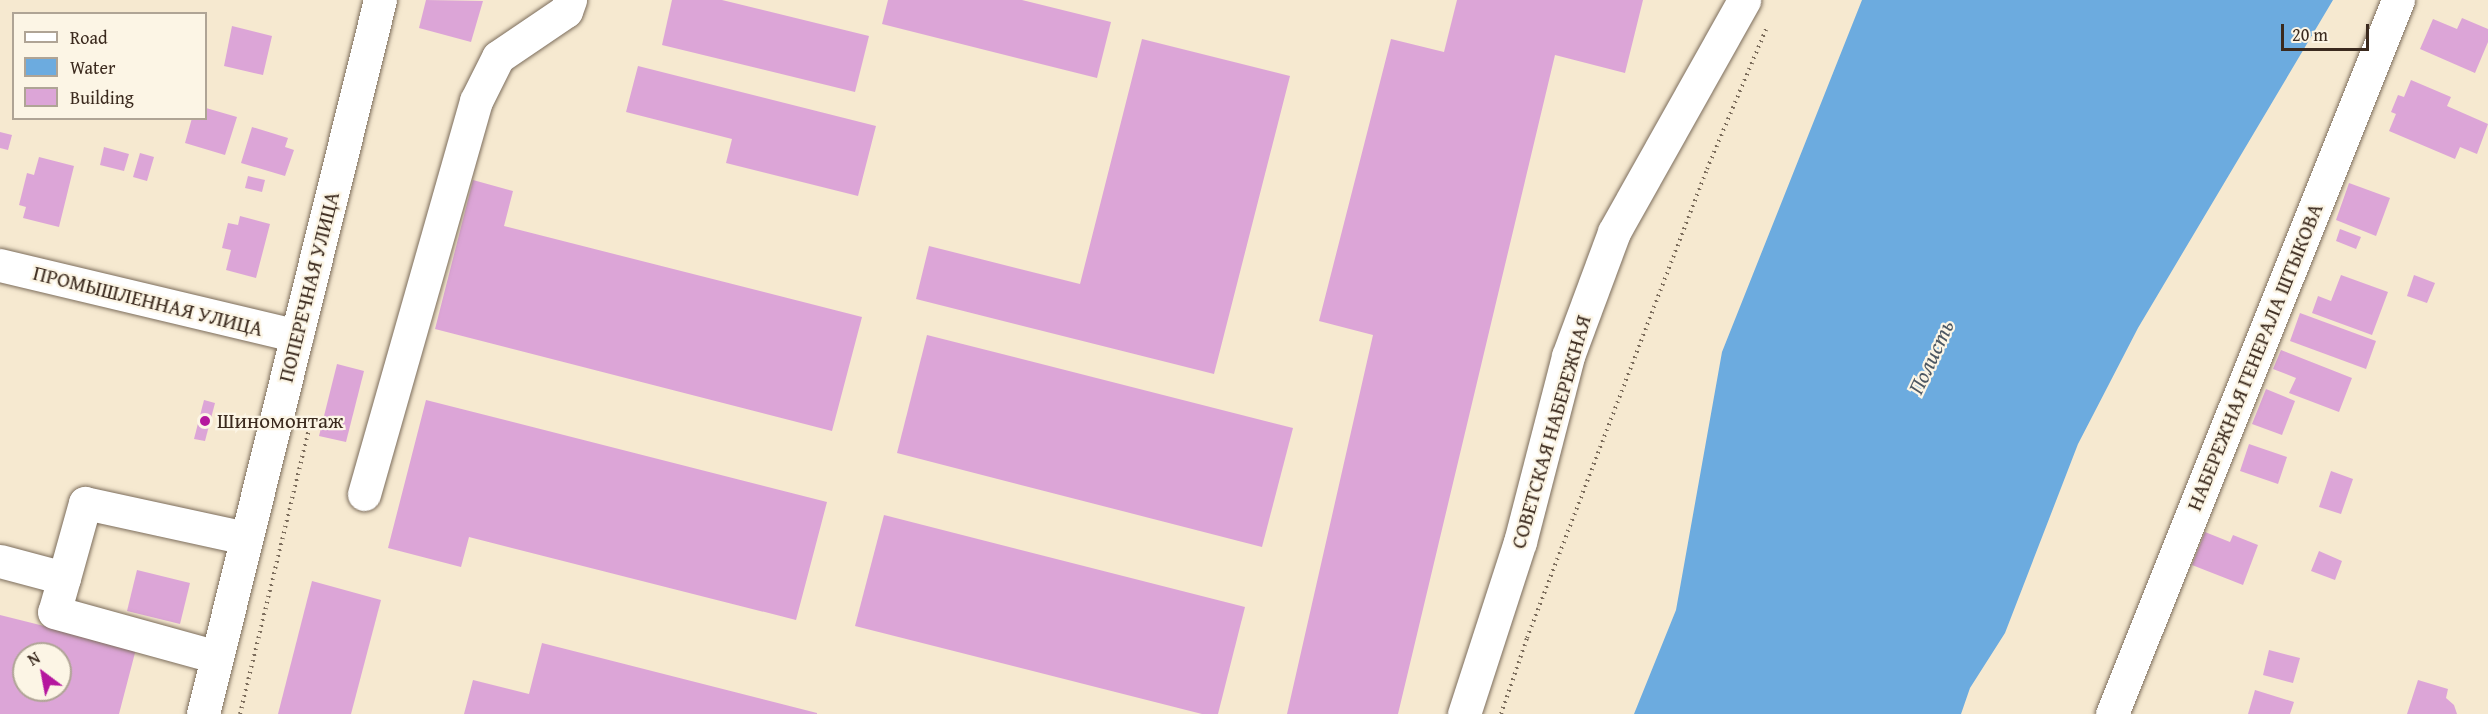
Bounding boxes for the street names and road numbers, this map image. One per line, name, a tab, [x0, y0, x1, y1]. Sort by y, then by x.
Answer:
street label: ПОПЕРЕЧНАЯ УЛИЦА	[273, 189, 345, 385]
street label: НАБЕРЕЖНАЯ ГЕНЕРАЛА ШТЫКОВА	[2182, 200, 2328, 514]
street label: ПРОМЫШЛЕННАЯ УЛИЦА	[30, 260, 266, 342]
street label: СОВЕТСКАЯ НАБЕРЕЖНАЯ	[1506, 313, 1596, 551]

